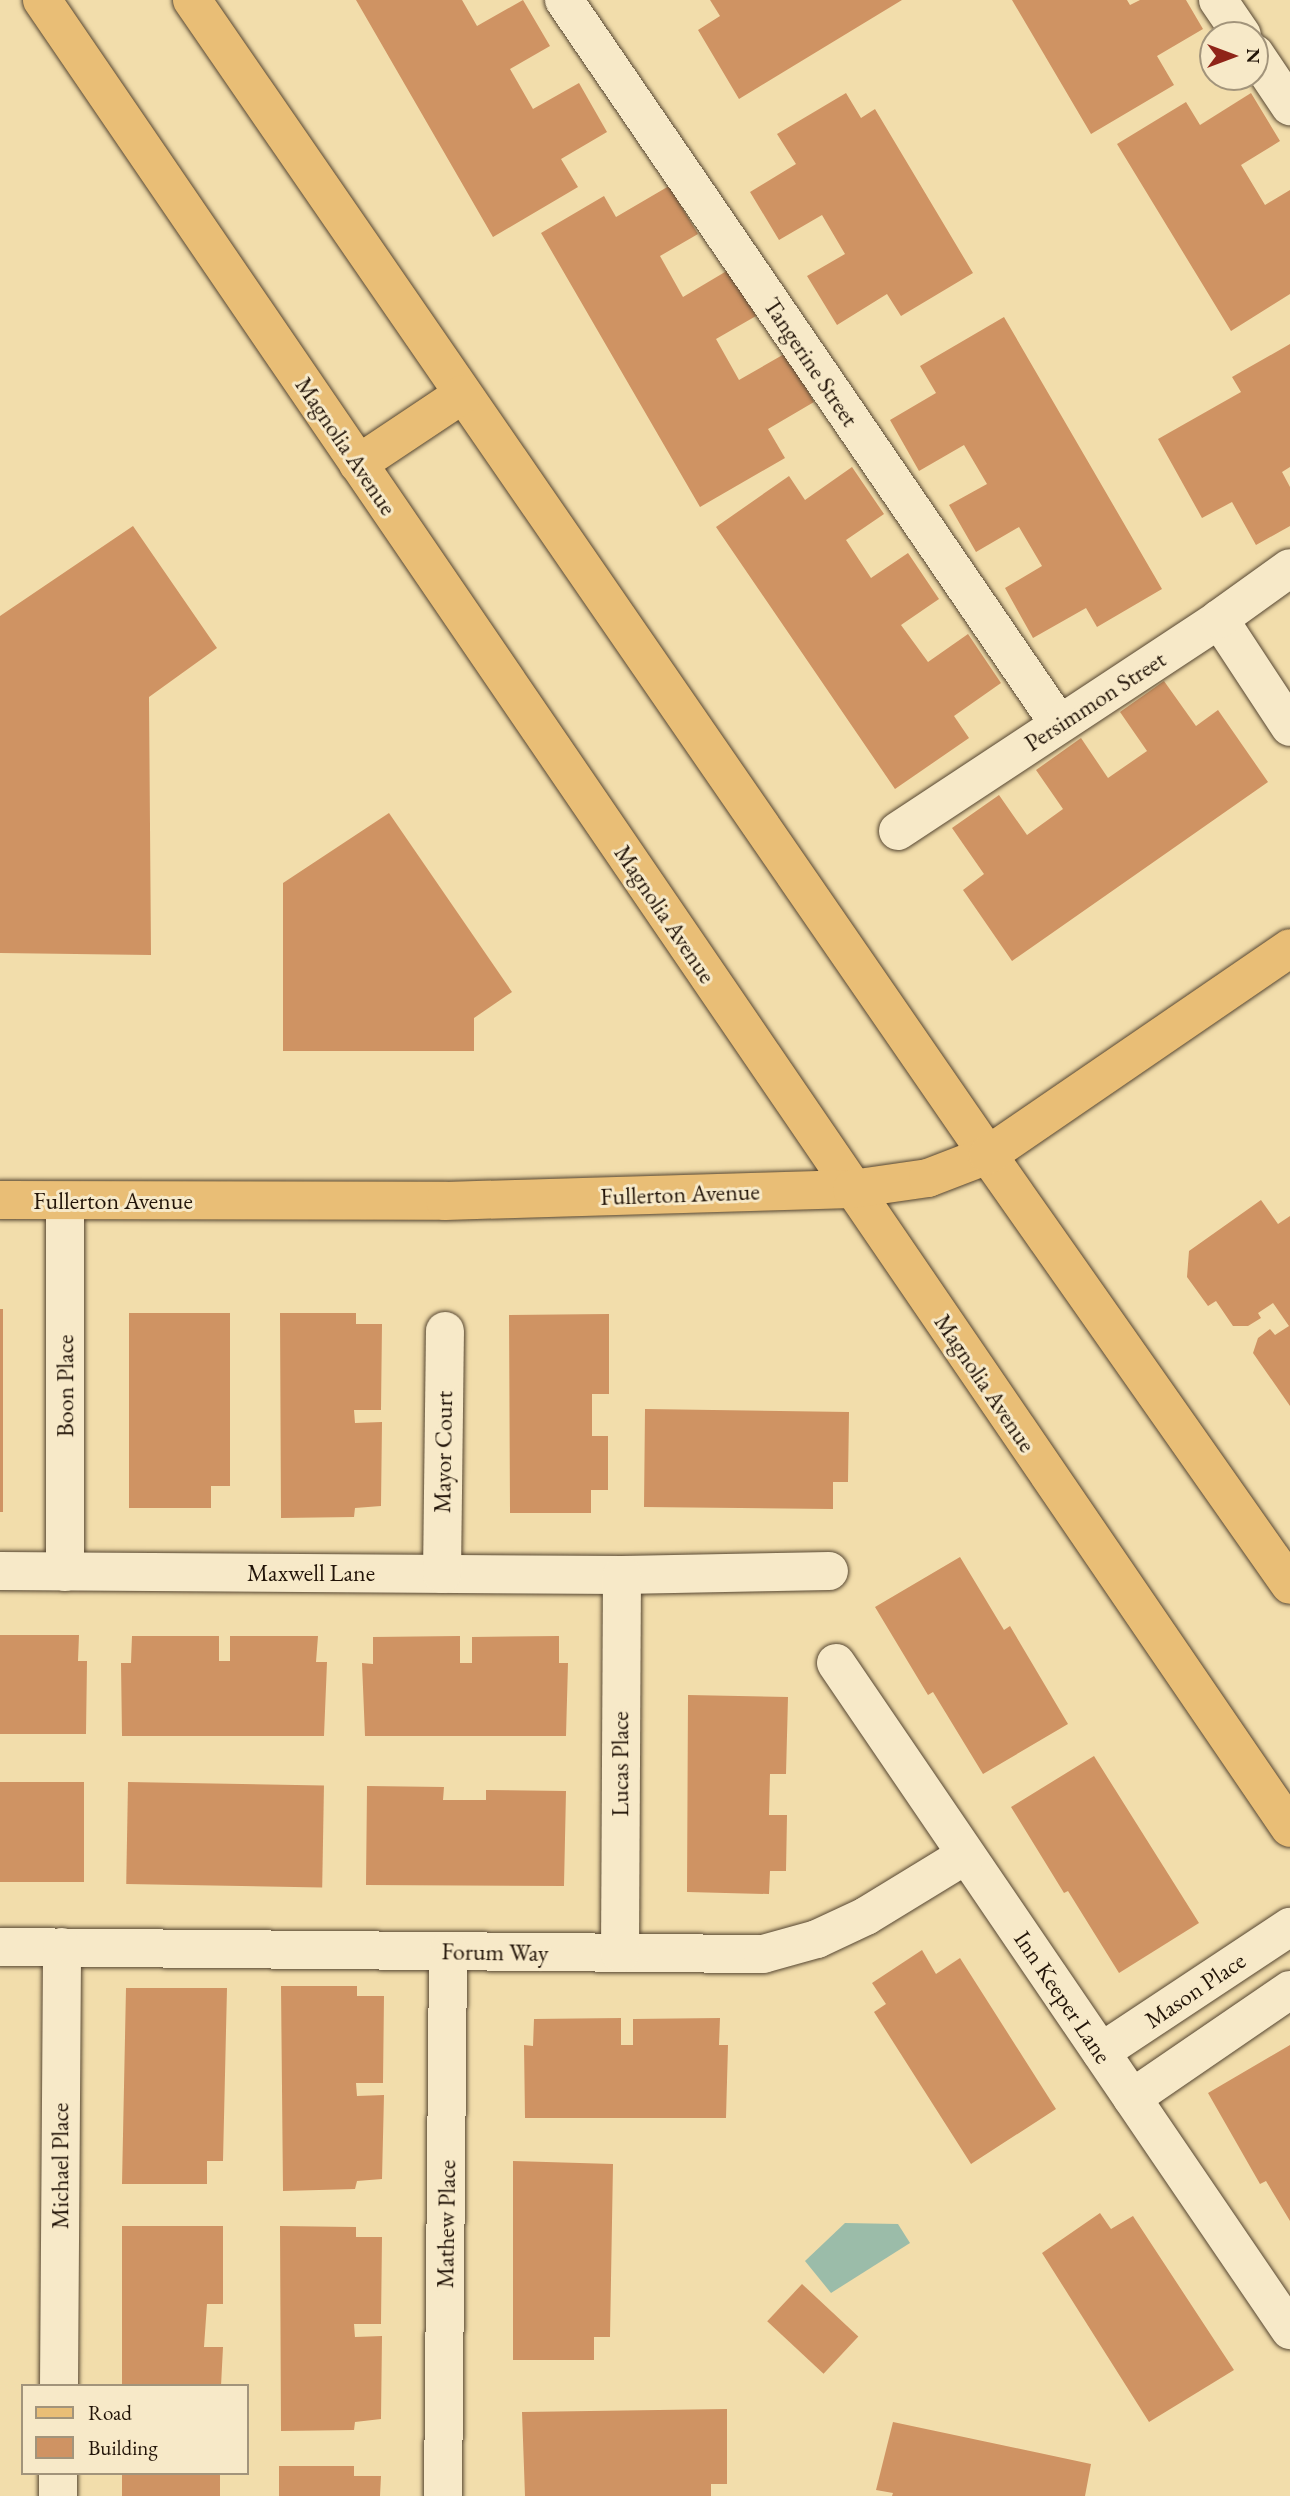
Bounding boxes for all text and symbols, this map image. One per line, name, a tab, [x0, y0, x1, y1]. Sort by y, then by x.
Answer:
north arrow	[1199, 21, 1269, 91]
text: N	[1241, 48, 1266, 64]
street label: Tangerine Street	[757, 292, 865, 432]
street label: Magnolia Avenue	[289, 372, 403, 520]
street label: Persimmon Street	[1019, 645, 1171, 757]
street label: Magnolia Avenue	[608, 840, 722, 988]
street label: Fullerton Avenue	[600, 1177, 760, 1211]
street label: Fullerton Avenue	[33, 1187, 193, 1215]
street label: Magnolia Avenue	[928, 1309, 1042, 1457]
street label: Boon Place	[51, 1335, 79, 1437]
street label: Mayor Court	[428, 1391, 458, 1513]
street label: Maxwell Lane	[247, 1559, 375, 1587]
street label: Lucas Place	[606, 1711, 634, 1817]
street label: Inn Keeper Lane	[1008, 1925, 1118, 2069]
street label: Forum Way	[441, 1937, 549, 1967]
street label: Mason Place	[1139, 1946, 1251, 2034]
street label: Michael Place	[46, 2103, 74, 2229]
street label: Mathew Place	[430, 2160, 462, 2288]
legend	[21, 2384, 248, 2475]
text: Road	[88, 2399, 132, 2426]
text: Building	[88, 2434, 158, 2461]

